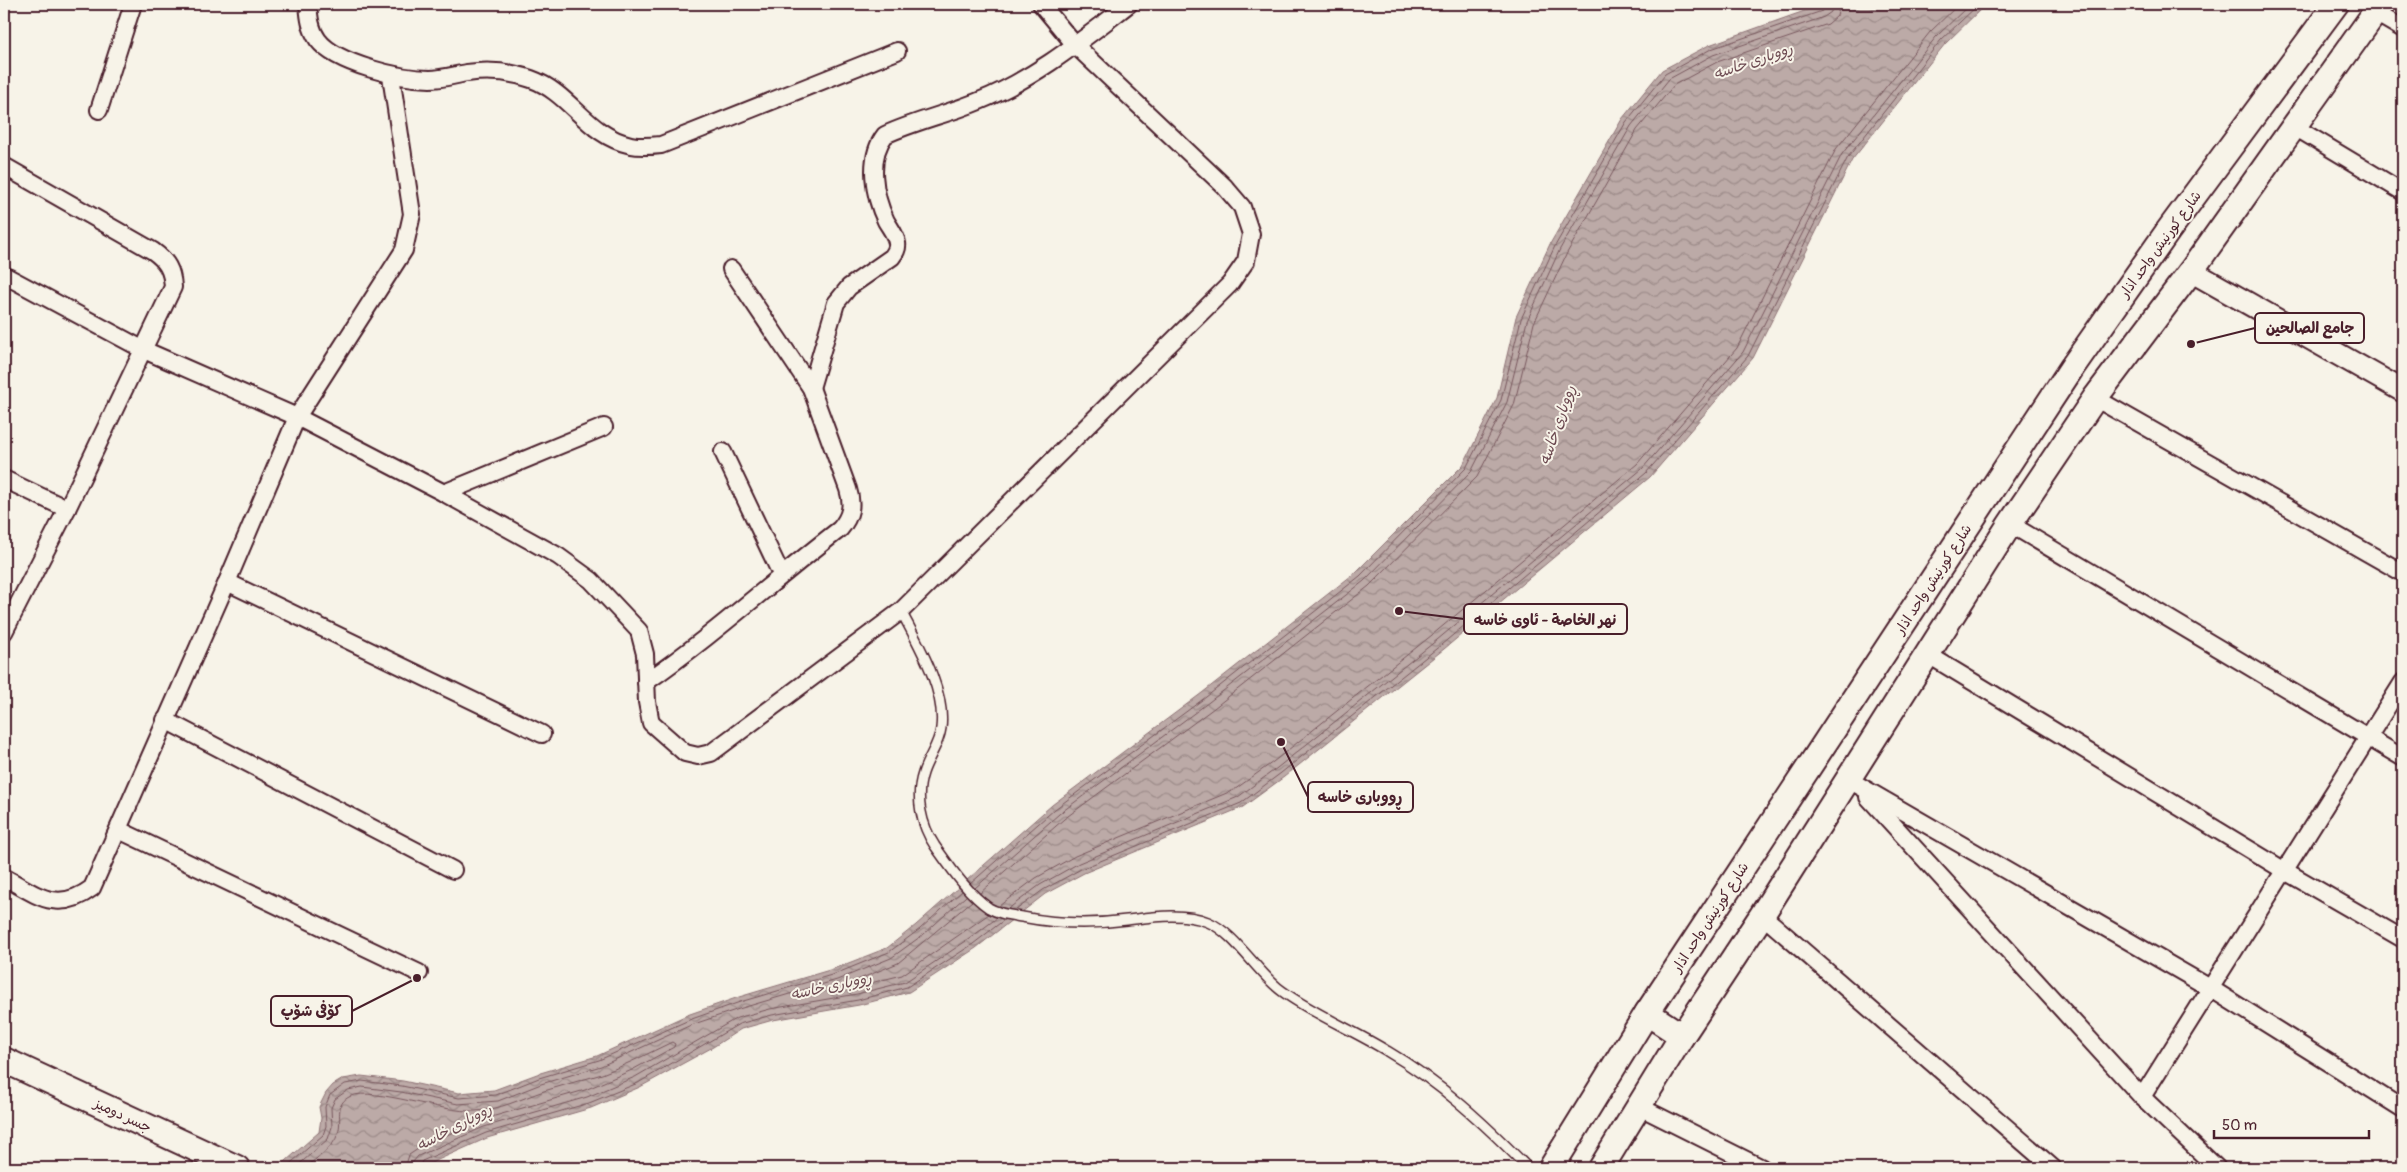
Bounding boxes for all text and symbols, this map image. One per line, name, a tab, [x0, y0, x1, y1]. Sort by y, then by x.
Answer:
water label: ڕووباری خاسە	[1711, 39, 1797, 87]
street label: شارع كورنيش واحد اذار	[2115, 188, 2206, 302]
callout: جامع الصالحين	[2255, 313, 2364, 343]
text: جامع الصالحين	[2266, 319, 2355, 339]
water label: ڕووباری خاسە	[1535, 383, 1583, 468]
street label: شارع كورنيش واحد اذار	[1891, 521, 1976, 639]
callout: نهر الخاصة - ئاوی خاسە	[1464, 604, 1627, 634]
text: نهر الخاصة - ئاوی خاسە	[1474, 611, 1616, 630]
callout: ڕووباری خاسە	[1308, 782, 1413, 812]
text: ڕووباری خاسە	[1318, 788, 1402, 810]
street label: شارع كورنيش واحد اذار	[1668, 859, 1753, 977]
water label: ڕووباری خاسە	[789, 969, 874, 1007]
callout: کۆفی شۆپ	[271, 996, 352, 1026]
text: کۆفی شۆپ	[281, 1000, 342, 1021]
street label: جسر دوميز	[90, 1094, 154, 1136]
water label: ڕووباری خاسە	[413, 1100, 497, 1158]
scale bar	[2214, 1107, 2370, 1139]
text: 50 m	[2222, 1116, 2257, 1135]

